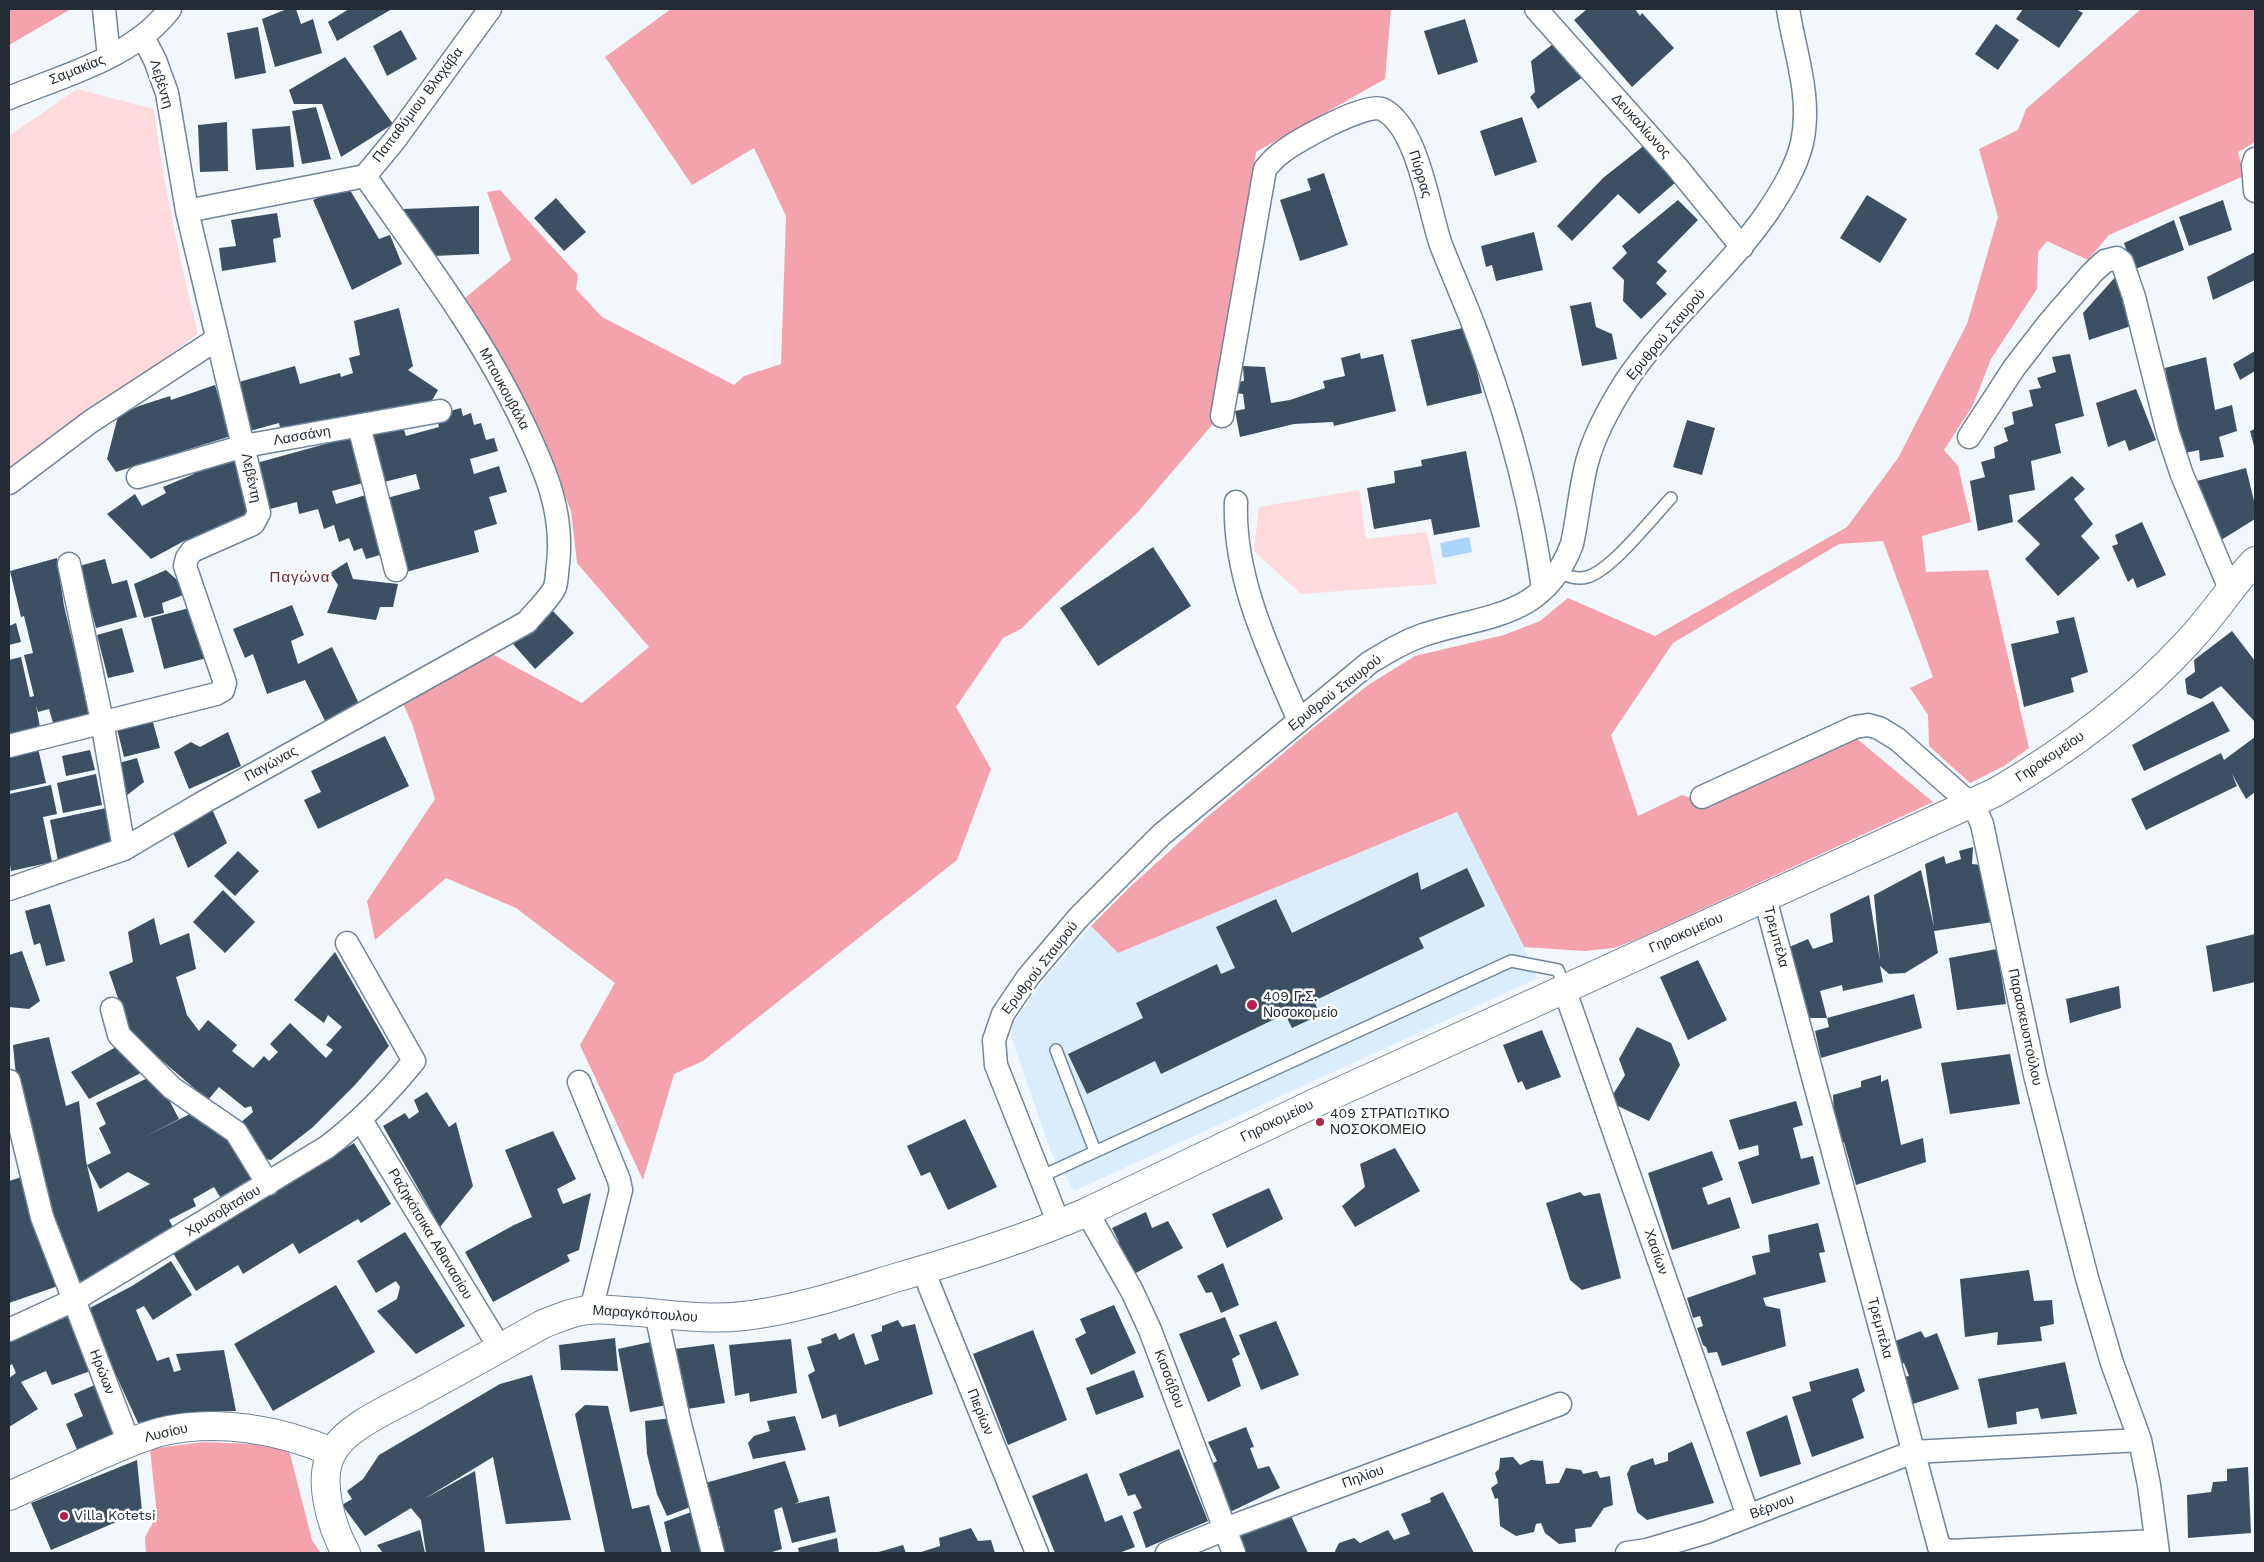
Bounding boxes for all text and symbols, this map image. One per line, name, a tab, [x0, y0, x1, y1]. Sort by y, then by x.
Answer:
street label: Παπαθύμιου Βλαχάβα	[369, 44, 467, 166]
street label: Σαμακίας	[47, 51, 107, 89]
street label: Λεβέντη	[146, 58, 176, 110]
street label: Δευκαλίωνος	[1608, 90, 1674, 162]
street label: Πύρρας	[1405, 148, 1435, 200]
street label: Ερυθρού Σταυρού	[1623, 286, 1709, 384]
street label: Μπουκουβάλα	[475, 345, 533, 433]
street label: Λασσάνη	[272, 423, 332, 449]
street label: Λεβέντη	[238, 452, 264, 504]
district label: Παγώνα	[269, 569, 331, 587]
street label: Ερυθρού Σταυρού	[1285, 651, 1385, 735]
street label: Γηροκομείου	[2012, 728, 2088, 786]
street label: Παγώνας	[242, 743, 300, 785]
street label: Τρεμπέλα	[1760, 904, 1792, 970]
street label: Γηροκομείου	[1646, 909, 1726, 957]
street label: Ερυθρού Σταυρού	[998, 918, 1082, 1018]
street label: Παρασκευοπούλου	[2004, 967, 2046, 1087]
place label: 409 Γ.Σ. Νοσοκομείο	[1263, 989, 1338, 1022]
marker: 409 Γ.Σ. Νοσοκομείο	[1245, 998, 1259, 1012]
street label: Γηροκομείου	[1238, 1096, 1316, 1146]
place label: 409 ΣΤΡΑΤΙΩΤΙΚΟ ΝΟΣΟΚΟΜΕΙΟ	[1330, 1106, 1450, 1138]
marker: 409 ΣΤΡΑΤΙΩΤΙΚΟ ΝΟΣΟΚΟΜΕΙΟ	[1314, 1116, 1326, 1128]
street label: Ραζηκότσικα Αθανασίου	[384, 1165, 476, 1303]
street label: Χρυσοβιτσίου	[182, 1182, 264, 1240]
street label: Χασίων	[1640, 1227, 1672, 1277]
street label: Τρεμπέλα	[1864, 1295, 1896, 1361]
street label: Μαραγκόπουλου	[592, 1302, 698, 1326]
street label: Ηρώων	[86, 1347, 118, 1397]
street label: Κισσάβου	[1150, 1347, 1188, 1411]
street label: Πιερίων	[963, 1386, 997, 1438]
street label: Λυσίου	[143, 1420, 189, 1446]
street label: Πηλίου	[1340, 1462, 1386, 1492]
street label: Βέρνου	[1748, 1491, 1796, 1523]
place label: Villa Kotetsi	[74, 1508, 156, 1524]
marker: Villa Kotetsi	[58, 1510, 70, 1522]

